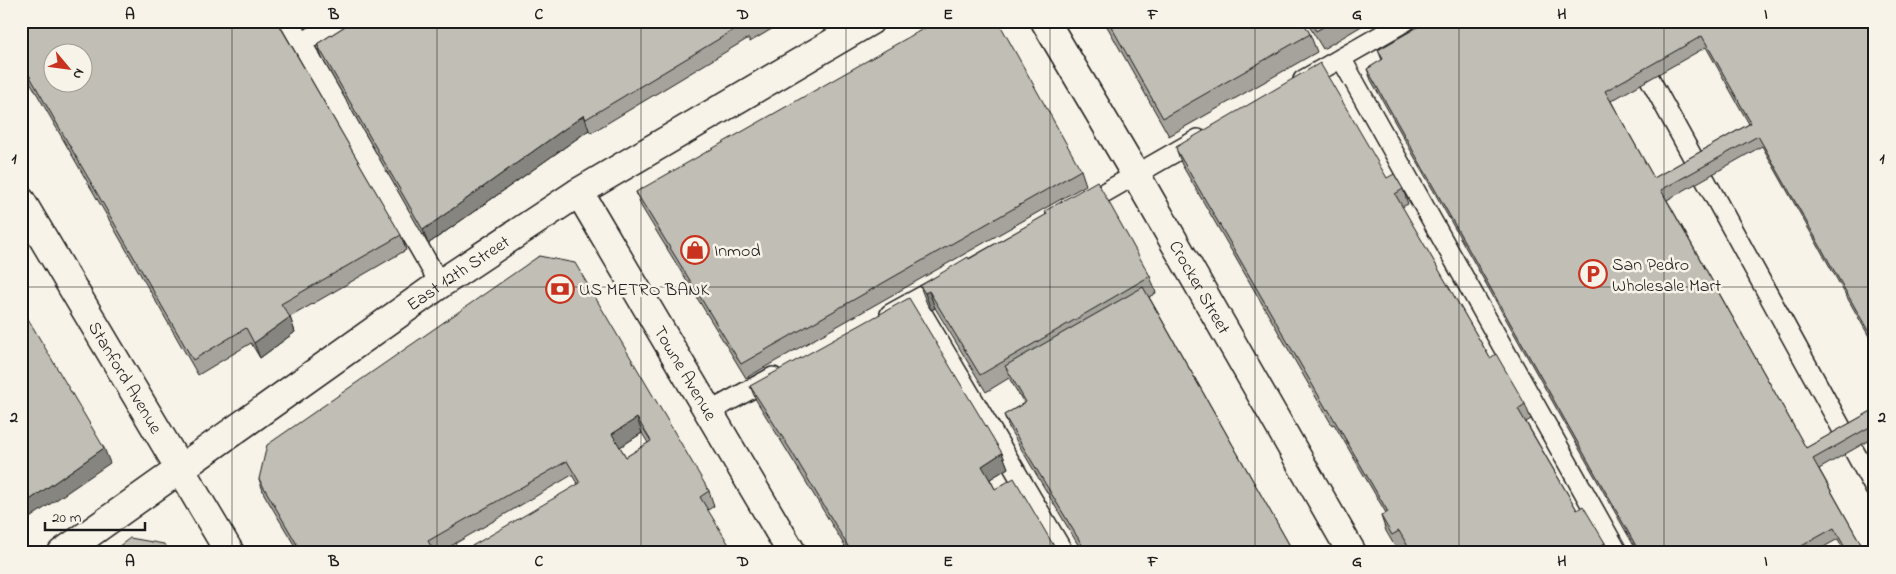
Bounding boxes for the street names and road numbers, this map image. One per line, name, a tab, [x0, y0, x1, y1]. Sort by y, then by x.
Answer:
street label: East 12th Street	[402, 230, 516, 319]
street label: Crocker Street	[1161, 236, 1236, 340]
street label: Stanford Avenue	[80, 317, 168, 440]
street label: Towne Avenue	[646, 322, 723, 427]

